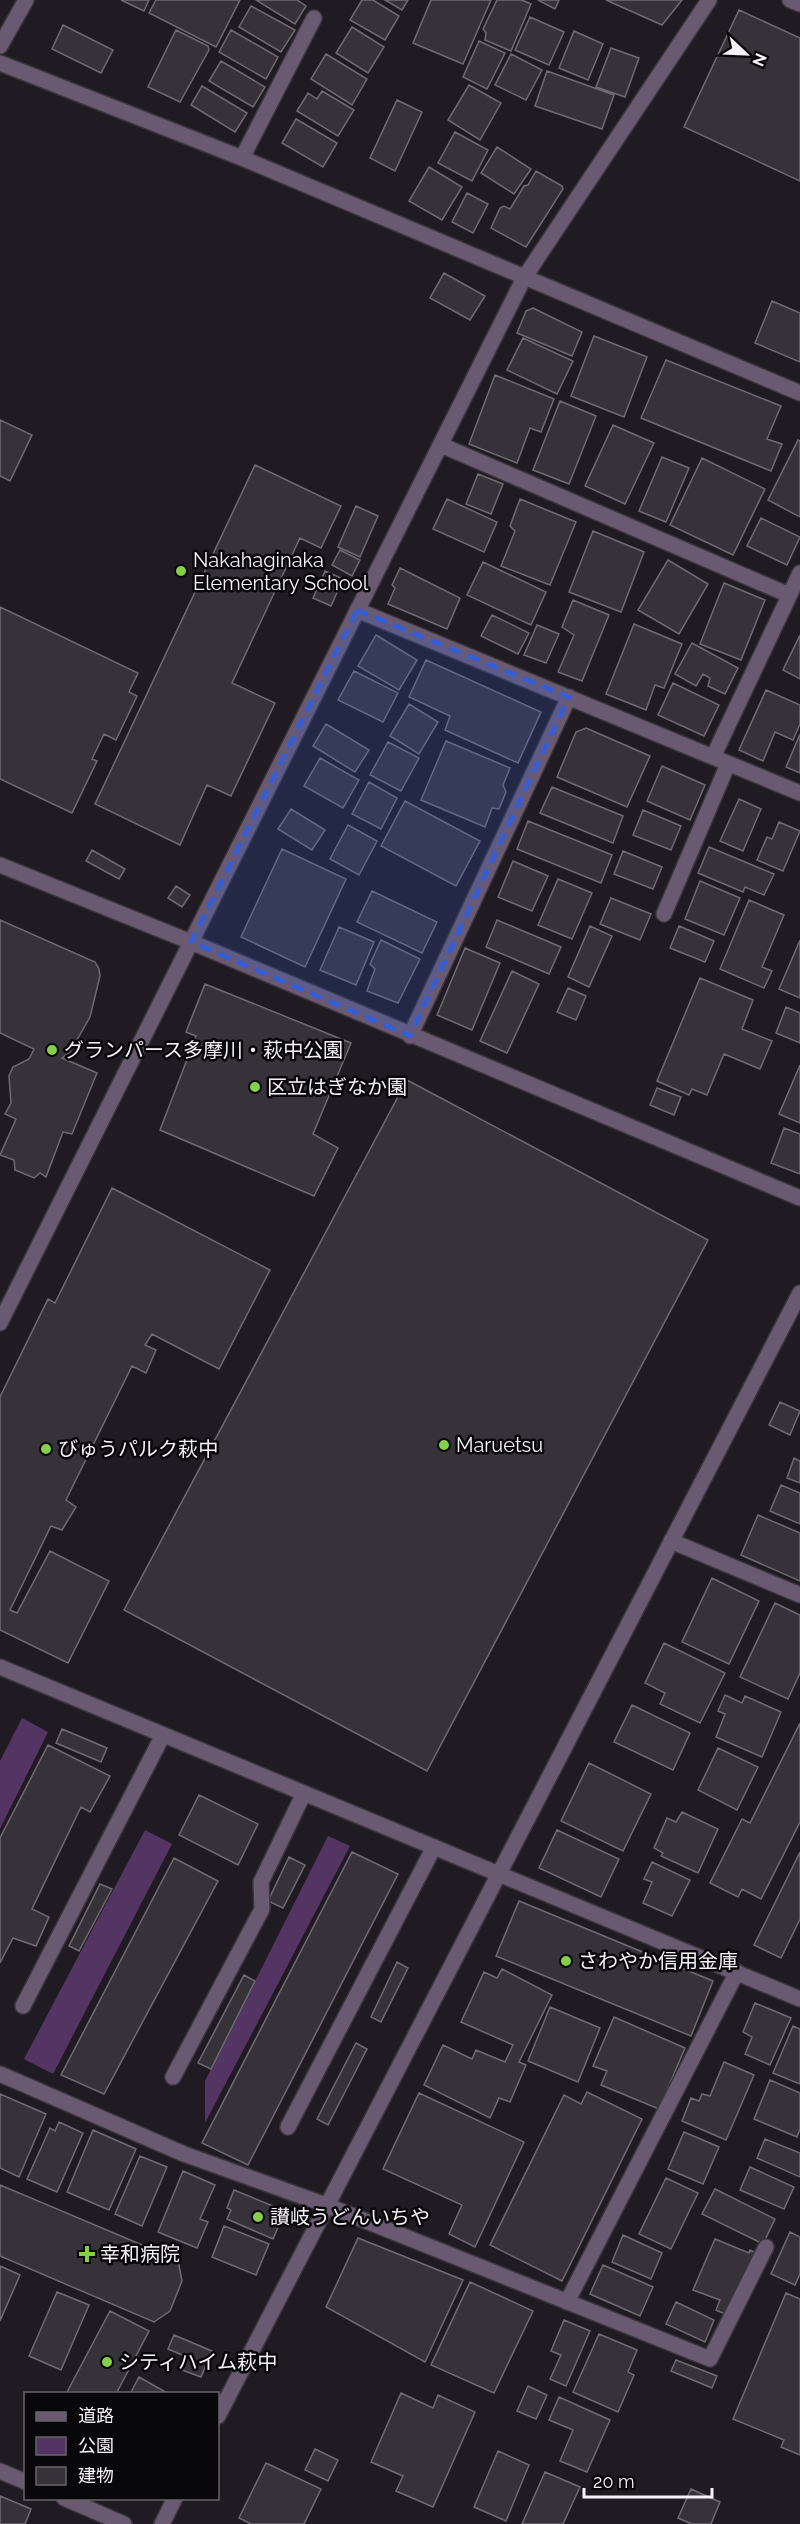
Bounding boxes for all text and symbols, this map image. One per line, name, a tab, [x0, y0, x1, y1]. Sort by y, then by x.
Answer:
north arrow	[716, 24, 776, 84]
text: N	[748, 50, 770, 69]
place label: Nakahaginaka Elementary School	[193, 548, 369, 595]
marker: Nakahaginaka Elementary School	[174, 564, 188, 578]
place label: グランパース多摩川・萩中公園	[64, 1038, 343, 1062]
marker: グランパース多摩川・萩中公園	[45, 1043, 59, 1057]
place label: 区立はぎなか園	[267, 1075, 407, 1099]
marker: 区立はぎなか園	[248, 1080, 262, 1094]
place label: Maruetsu	[456, 1433, 543, 1457]
place label: びゅうパルク萩中	[58, 1437, 218, 1461]
marker: Maruetsu	[437, 1438, 451, 1452]
marker: びゅうパルク萩中	[39, 1442, 53, 1456]
place label: さわやか信用金庫	[578, 1949, 738, 1973]
marker: さわやか信用金庫	[559, 1954, 573, 1968]
place label: 讃岐うどんいちや	[270, 2205, 430, 2229]
marker: 讃岐うどんいちや	[251, 2210, 265, 2224]
place label: 幸和病院	[100, 2242, 180, 2266]
marker: 幸和病院	[78, 2245, 96, 2263]
place label: シティハイム萩中	[119, 2350, 277, 2374]
marker: シティハイム萩中	[100, 2355, 114, 2369]
legend	[24, 2392, 219, 2500]
text: 道路	[78, 2405, 114, 2426]
text: 公園	[78, 2435, 114, 2456]
scale bar	[584, 2461, 712, 2499]
text: 建物	[78, 2465, 114, 2486]
text: 20 m	[593, 2471, 635, 2492]

